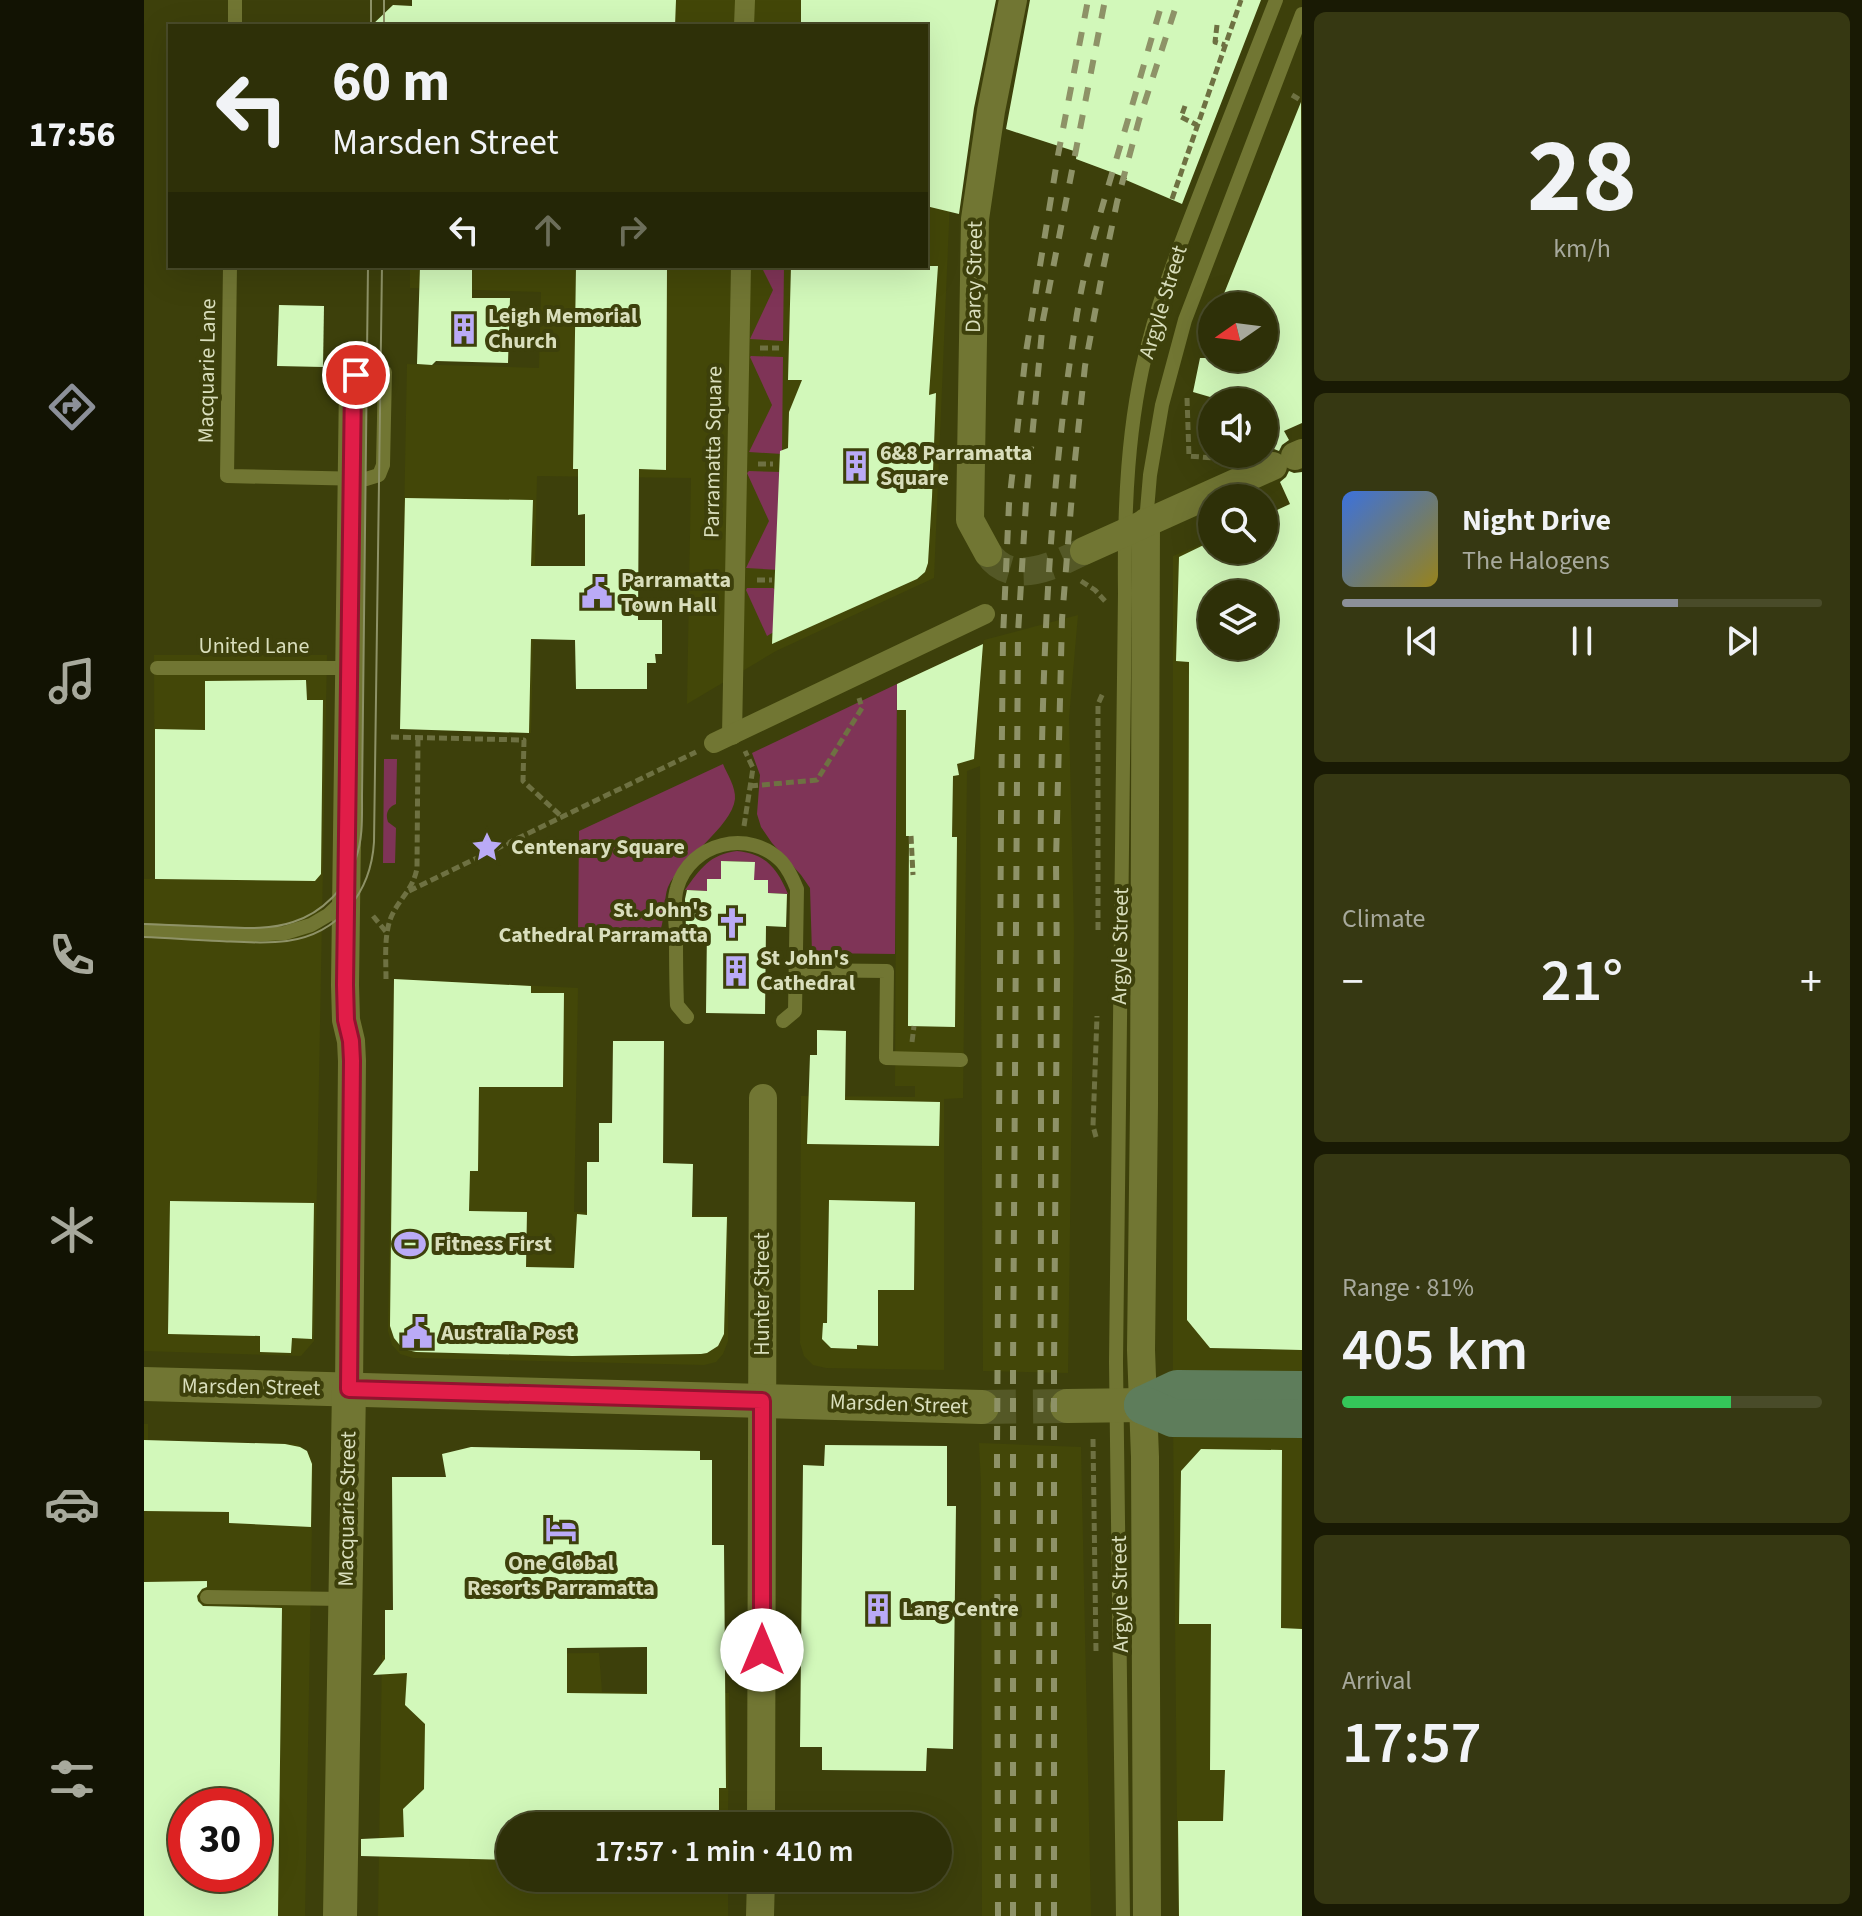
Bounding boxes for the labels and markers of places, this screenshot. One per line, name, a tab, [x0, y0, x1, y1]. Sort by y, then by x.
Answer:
place label: Leigh Memorial Church	[488, 300, 638, 357]
building icon: Leigh Memorial Church	[447, 312, 481, 346]
pin	[322, 341, 390, 409]
place label: 6&8 Parramatta Square	[880, 437, 1032, 494]
building icon: 6&8 Parramatta Square	[839, 449, 873, 483]
place label: Parramatta Town Hall	[621, 564, 731, 621]
public building icon: Parramatta Town Hall	[580, 576, 614, 610]
place icon: Centenary Square	[470, 830, 504, 864]
place label: Centenary Square	[511, 831, 685, 863]
place label: St. John's Cathedral Parramatta	[499, 894, 708, 951]
church icon: St. John's Cathedral Parramatta	[715, 906, 749, 940]
place label: St John's Cathedral	[760, 942, 856, 999]
building icon: St John's Cathedral	[719, 954, 753, 988]
sports icon: Fitness First	[393, 1227, 427, 1261]
place label: Fitness First	[434, 1228, 552, 1260]
public building icon: Australia Post	[400, 1316, 434, 1350]
place label: Australia Post	[440, 1317, 575, 1349]
hotel icon: One Global Resorts Parramatta	[544, 1512, 578, 1546]
place label: One Global Resorts Parramatta	[467, 1547, 655, 1604]
building icon: Lang Centre	[861, 1592, 895, 1626]
place label: Lang Centre	[902, 1593, 1019, 1625]

